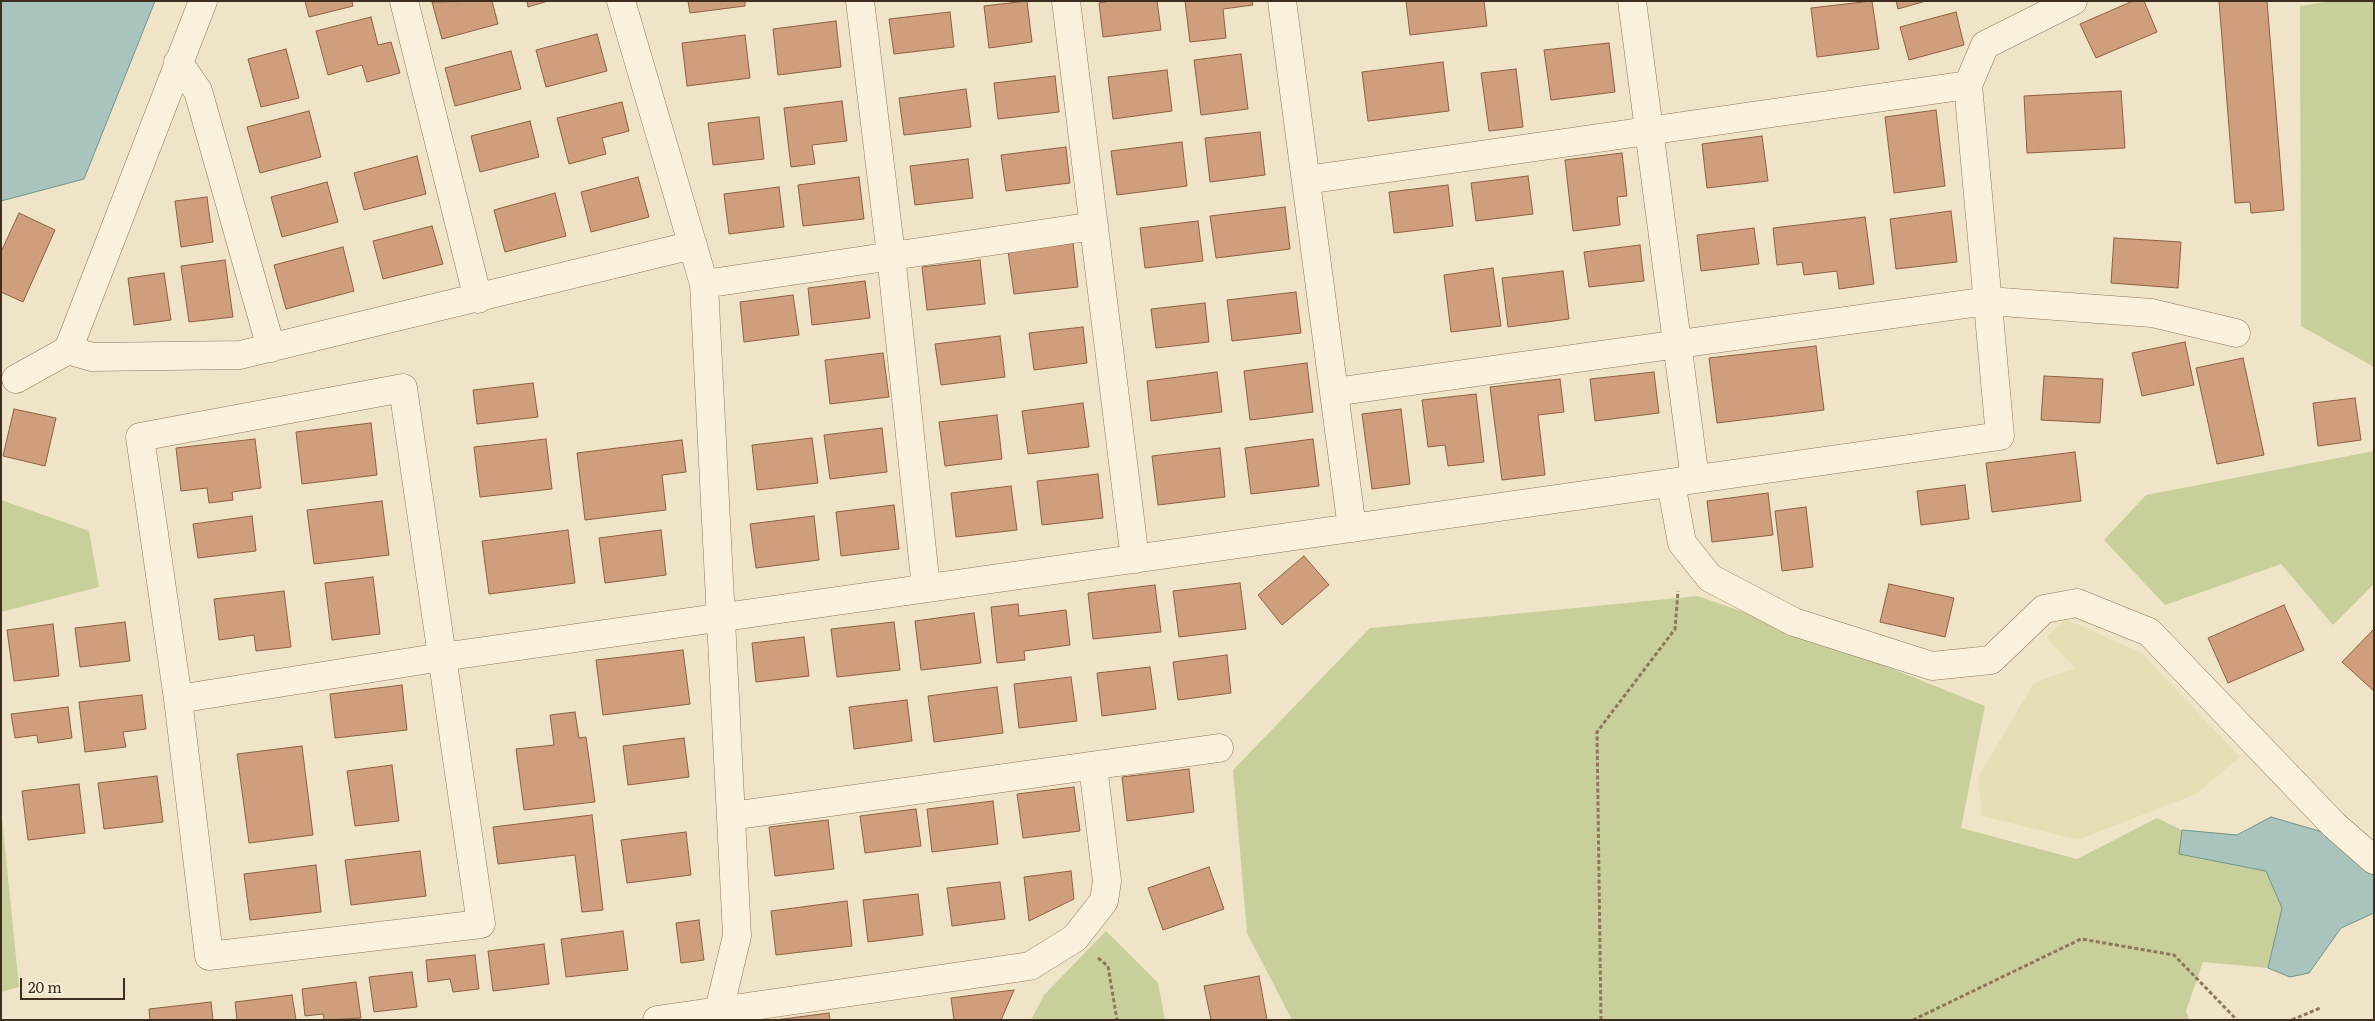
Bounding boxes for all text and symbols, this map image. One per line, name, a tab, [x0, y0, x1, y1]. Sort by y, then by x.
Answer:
scale bar	[22, 968, 128, 1000]
text: 20 m	[28, 975, 62, 998]

